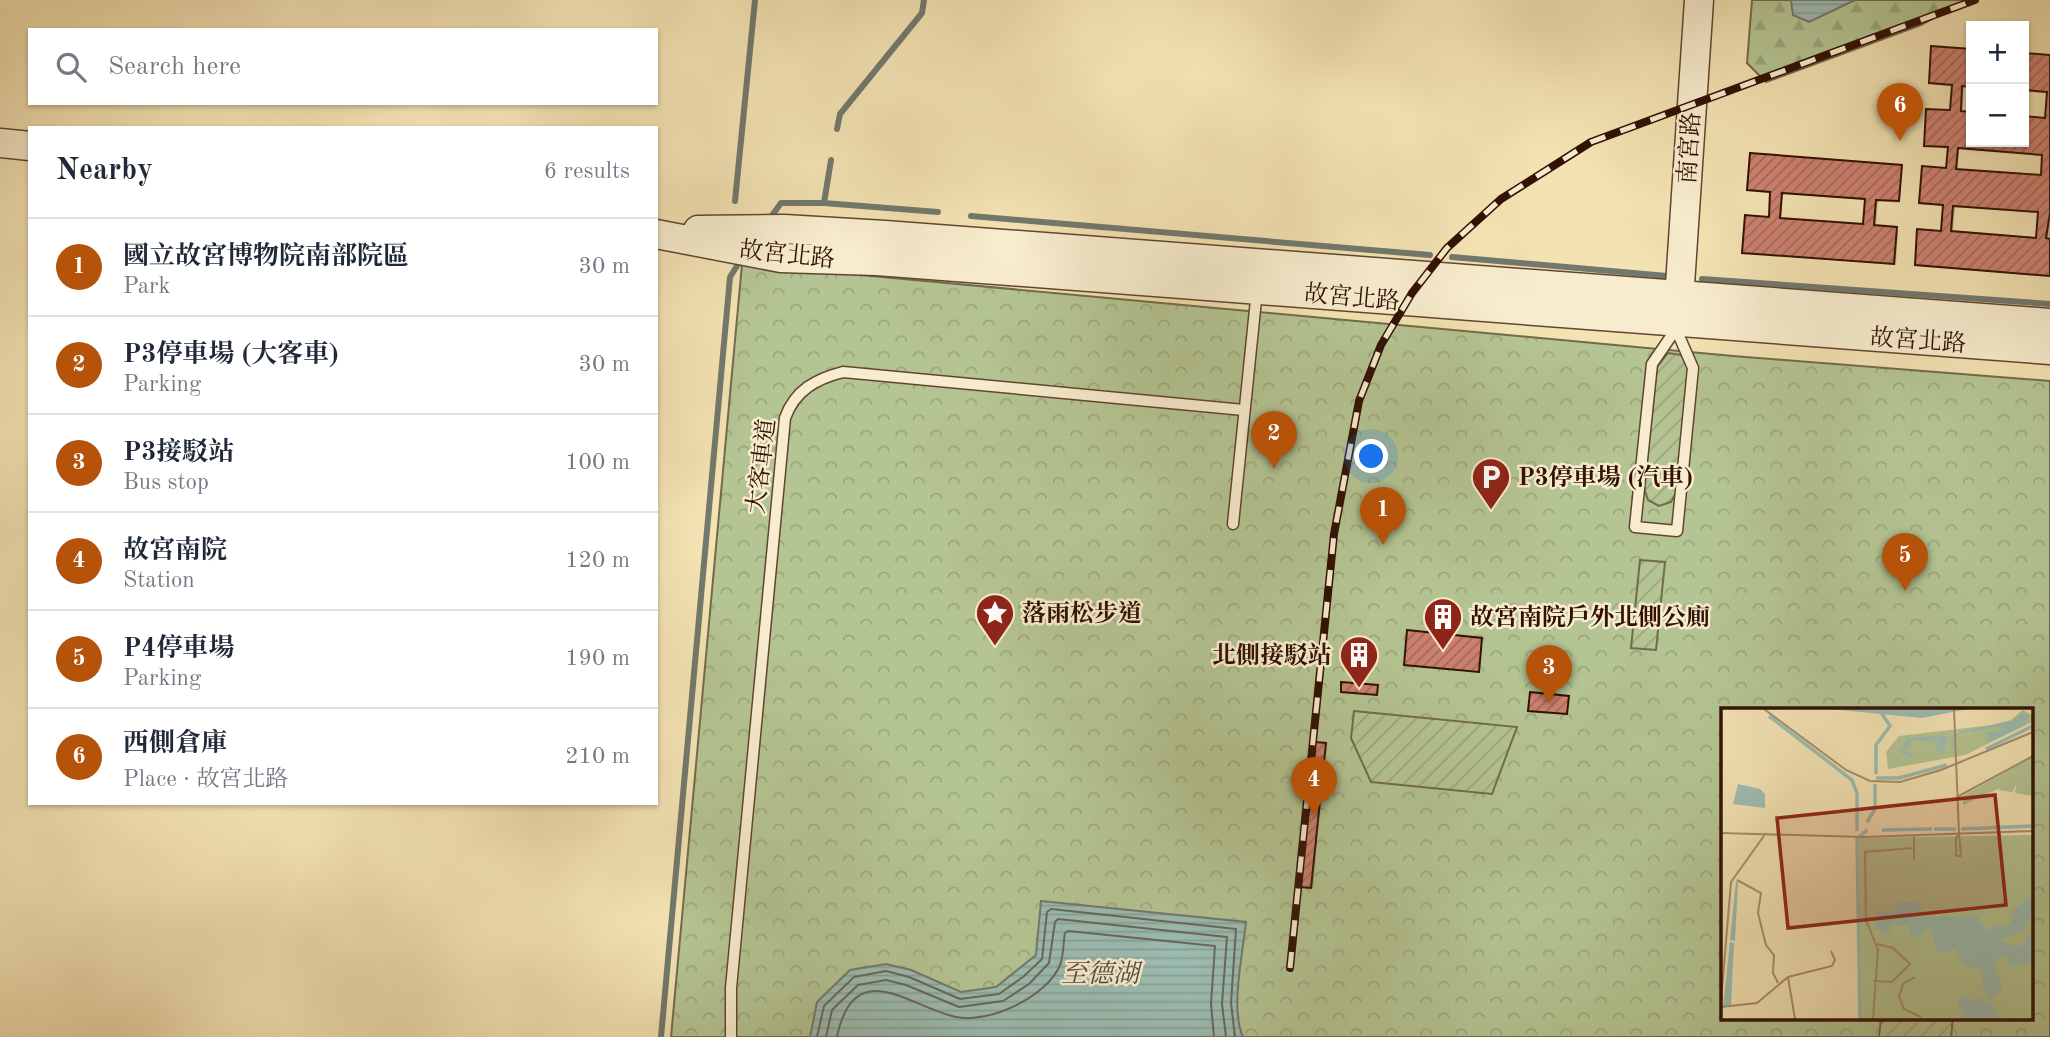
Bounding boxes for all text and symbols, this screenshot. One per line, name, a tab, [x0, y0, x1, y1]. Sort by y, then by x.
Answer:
map controls	[1966, 21, 2029, 147]
button: +	[1966, 21, 2029, 84]
search box	[28, 28, 658, 105]
icon: search	[52, 48, 90, 86]
text: Search here	[108, 54, 241, 80]
pin: 6	[1877, 83, 1923, 141]
button: −	[1966, 84, 2029, 147]
street label: 南宮路	[1674, 111, 1705, 185]
text: Nearby	[56, 156, 153, 186]
text: 6 results	[544, 160, 630, 183]
street label: 故宮北路	[738, 236, 836, 273]
text: 國立故宮博物院南部院區	[123, 244, 409, 270]
text: 1	[72, 255, 86, 278]
text: 30 m	[579, 255, 630, 278]
text: Park	[123, 275, 170, 298]
street label: 故宮北路	[1303, 280, 1401, 315]
street label: 故宮北路	[1869, 324, 1967, 357]
text: P3停車場 (大客車)	[123, 342, 339, 368]
text: 2	[72, 353, 86, 376]
text: 30 m	[579, 353, 630, 376]
text: Parking	[123, 373, 201, 396]
pin: 2	[1251, 411, 1297, 469]
street label: 大客車道	[742, 417, 781, 515]
your location	[1354, 439, 1388, 473]
text: P3接駁站	[123, 440, 234, 466]
text: 3	[72, 451, 86, 474]
text: 100 m	[565, 451, 630, 474]
parking icon: P3停車場 (汽車)	[1470, 456, 1512, 511]
place label: P3停車場 (汽車)	[1518, 464, 1693, 491]
text: Bus stop	[123, 471, 209, 494]
pin: 1	[1360, 487, 1406, 545]
pin: 5	[1882, 533, 1928, 591]
text: 故宮南院	[123, 538, 227, 564]
text: 4	[72, 549, 86, 572]
text: 120 m	[565, 549, 630, 572]
text: Station	[123, 569, 195, 592]
place icon: 落雨松步道	[974, 592, 1016, 647]
building icon: 故宮南院戶外北側公廁	[1422, 596, 1464, 651]
place label: 落雨松步道	[1022, 600, 1142, 627]
place label: 故宮南院戶外北側公廁	[1470, 604, 1710, 631]
building icon: 北側接駁站	[1338, 634, 1380, 689]
text: P4停車場	[123, 636, 234, 662]
place label: 北側接駁站	[1212, 642, 1332, 669]
pin: 3	[1526, 645, 1572, 703]
text: 5	[72, 647, 86, 670]
text: 190 m	[565, 647, 630, 670]
text: Parking	[123, 667, 201, 690]
inset map	[1721, 708, 2032, 1020]
text: 西側倉庫	[123, 731, 227, 757]
text: 6	[72, 745, 86, 768]
text: 210 m	[565, 745, 630, 768]
pin: 4	[1291, 757, 1337, 815]
text: Place · 故宮北路	[123, 768, 288, 791]
water label: 至德湖	[1061, 960, 1143, 988]

